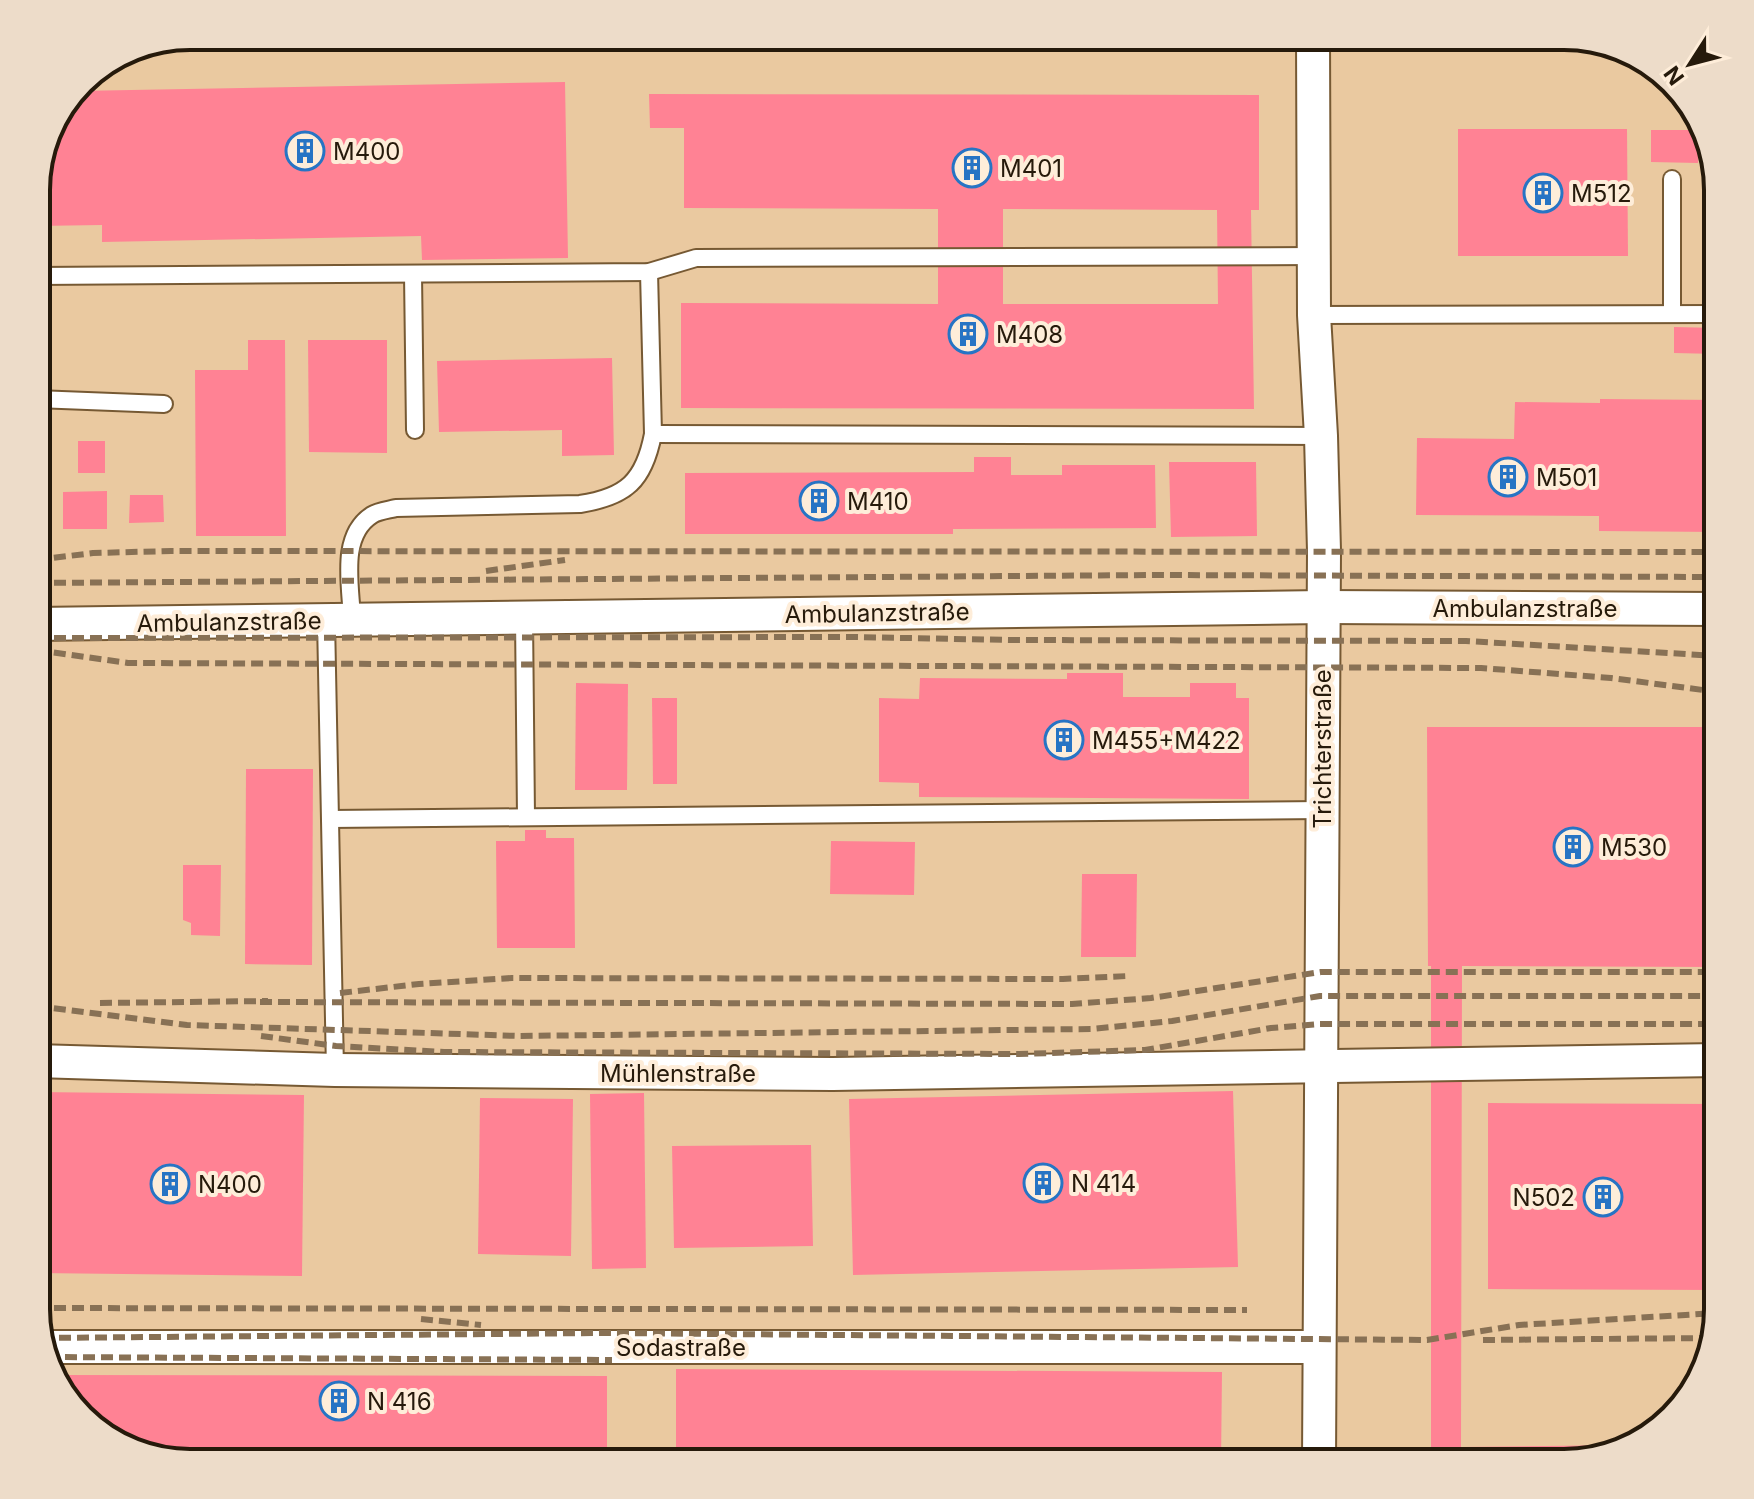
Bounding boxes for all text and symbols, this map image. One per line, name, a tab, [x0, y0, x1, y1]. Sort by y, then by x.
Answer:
north arrow	[1650, 24, 1730, 104]
text: N	[1658, 61, 1689, 90]
building icon: M400	[284, 130, 326, 172]
place label: M400	[333, 137, 400, 166]
building icon: M401	[951, 147, 993, 189]
place label: M401	[1000, 154, 1062, 183]
building icon: M512	[1522, 172, 1564, 214]
place label: M512	[1571, 179, 1632, 208]
building icon: M408	[947, 313, 989, 355]
place label: M408	[996, 320, 1063, 349]
building icon: M501	[1487, 456, 1529, 498]
place label: M501	[1536, 463, 1597, 492]
building icon: M410	[798, 480, 840, 522]
place label: M410	[847, 487, 909, 516]
street label: Ambulanzstraße	[1432, 594, 1618, 623]
street label: Ambulanzstraße	[784, 597, 970, 629]
street label: Ambulanzstraße	[136, 606, 322, 638]
street label: Trichterstraße	[1308, 669, 1337, 829]
building icon: M455+M422	[1043, 719, 1085, 761]
place label: M455+M422	[1092, 726, 1241, 755]
building icon: M530	[1552, 826, 1594, 868]
place label: M530	[1601, 833, 1667, 862]
street label: Mühlenstraße	[600, 1059, 756, 1088]
building icon: N 414	[1022, 1162, 1064, 1204]
building icon: N400	[149, 1163, 191, 1205]
place label: N 414	[1071, 1169, 1136, 1198]
place label: N400	[198, 1170, 262, 1199]
building icon: N502	[1582, 1176, 1624, 1218]
place label: N502	[1513, 1183, 1575, 1212]
street label: Sodastraße	[616, 1333, 746, 1362]
building icon: N 416	[318, 1380, 360, 1422]
place label: N 416	[367, 1387, 432, 1416]

